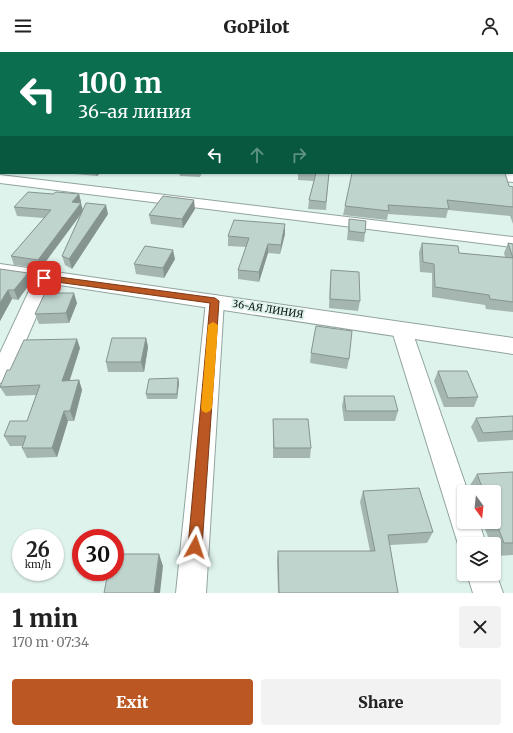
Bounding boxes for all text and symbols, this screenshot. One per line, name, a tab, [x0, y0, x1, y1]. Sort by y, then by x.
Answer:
icon: menu	[12, 15, 34, 37]
text: GoPilot	[223, 15, 290, 38]
icon: person	[479, 15, 501, 37]
text: 100 m	[78, 65, 162, 101]
icon: left	[12, 68, 64, 120]
text: 36-ая линия	[78, 100, 191, 123]
icon: left	[204, 144, 226, 166]
icon: ahead	[246, 144, 268, 166]
icon: right	[288, 144, 310, 166]
pin	[27, 261, 61, 295]
icon: arrive	[33, 267, 55, 289]
street label: 36-АЯ ЛИНИЯ	[232, 297, 304, 321]
north arrow	[457, 485, 501, 529]
map controls	[457, 485, 501, 581]
position arrow	[174, 526, 216, 568]
speed limit sign: 30	[72, 529, 124, 581]
text: 26	[26, 537, 50, 562]
button: layers	[457, 537, 501, 581]
text: km/h	[25, 558, 51, 571]
text: 1 min	[12, 603, 78, 634]
button: close	[459, 606, 501, 648]
text: 170 m · 07:34	[12, 634, 89, 651]
button: Exit	[12, 679, 253, 725]
button: Share	[261, 679, 501, 725]

